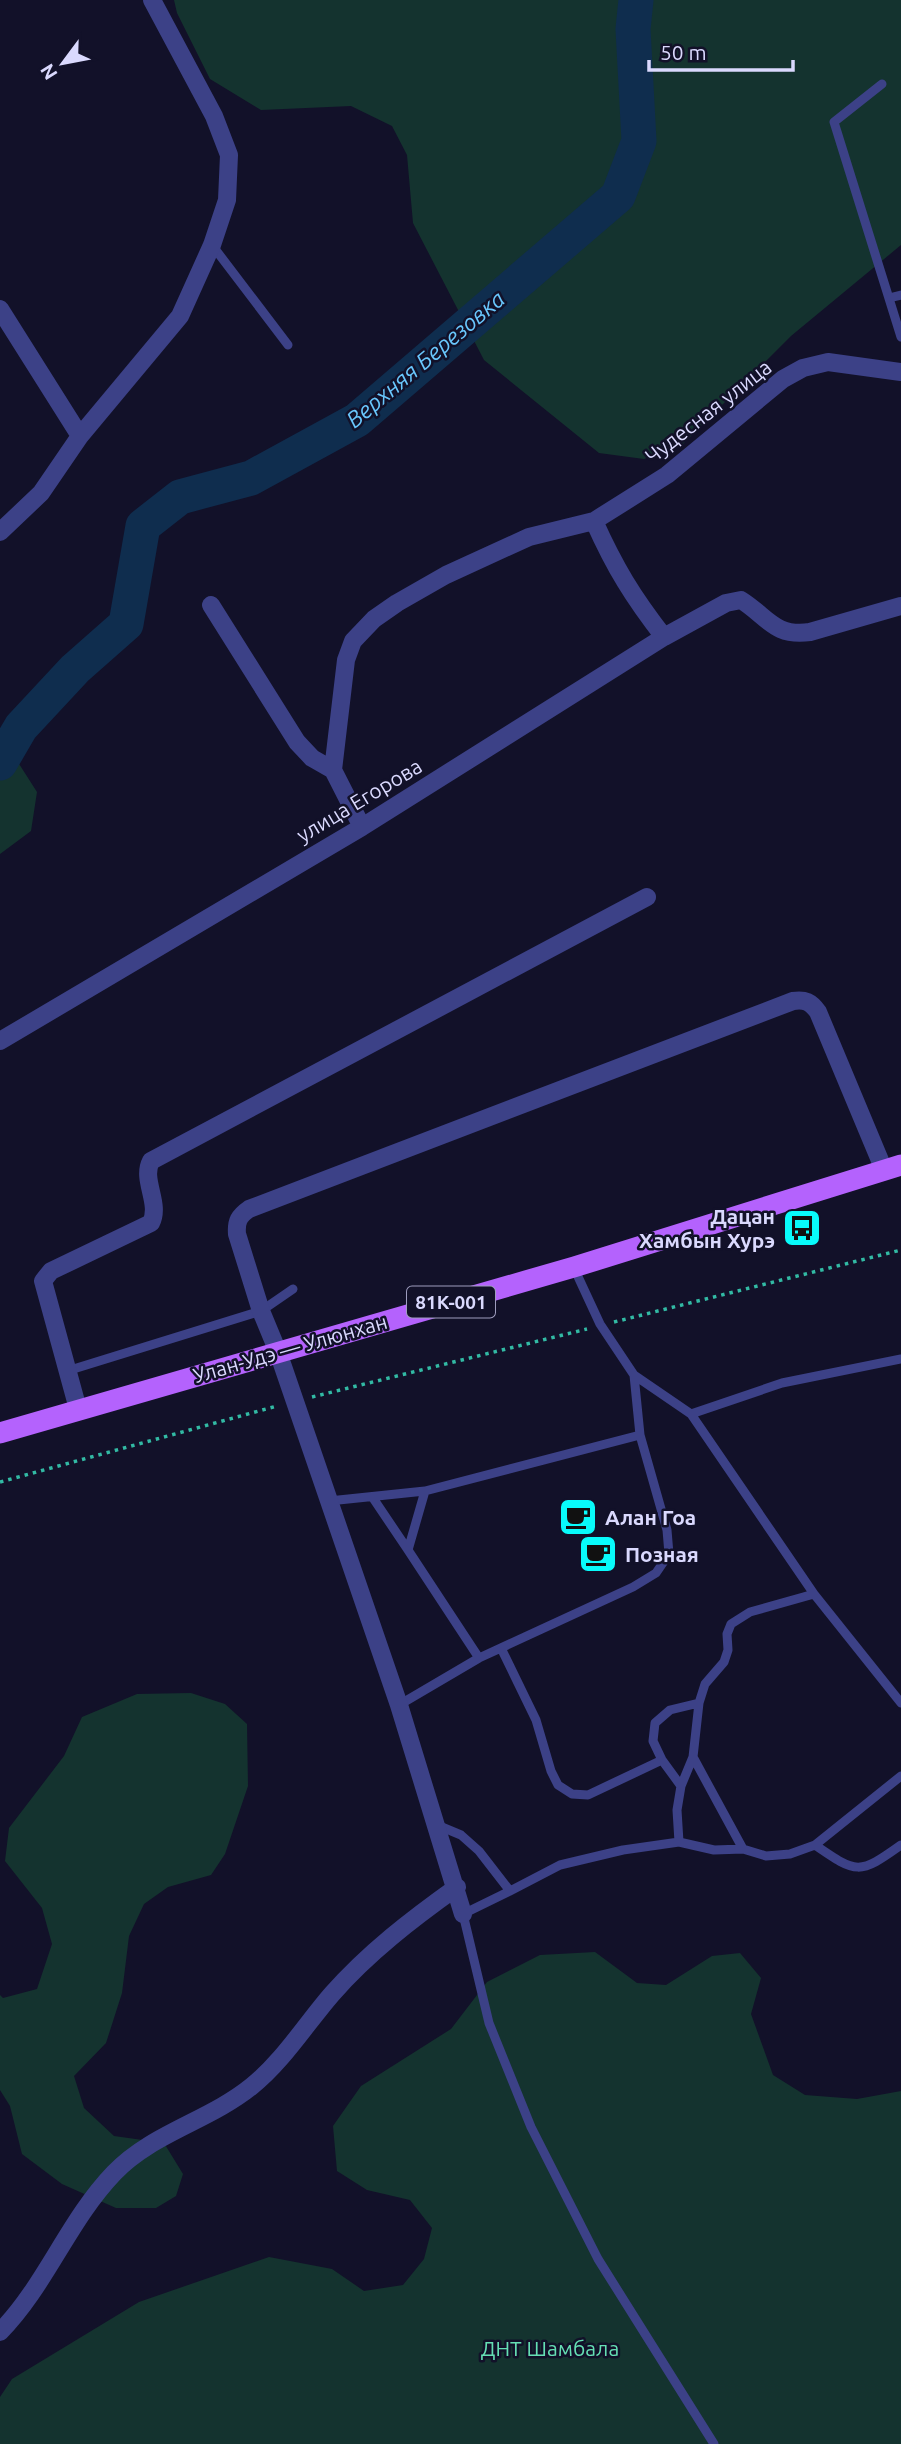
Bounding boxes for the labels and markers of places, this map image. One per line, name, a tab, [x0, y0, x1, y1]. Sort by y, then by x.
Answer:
place label: Дацан Хамбын Хурэ	[639, 1204, 775, 1252]
bus stop icon: Дацан Хамбын Хурэ	[781, 1207, 823, 1249]
cafe icon: Алан Гоа	[557, 1496, 599, 1538]
place label: Алан Гоа	[605, 1505, 696, 1529]
cafe icon: Позная	[577, 1533, 619, 1575]
place label: Позная	[625, 1542, 699, 1566]

